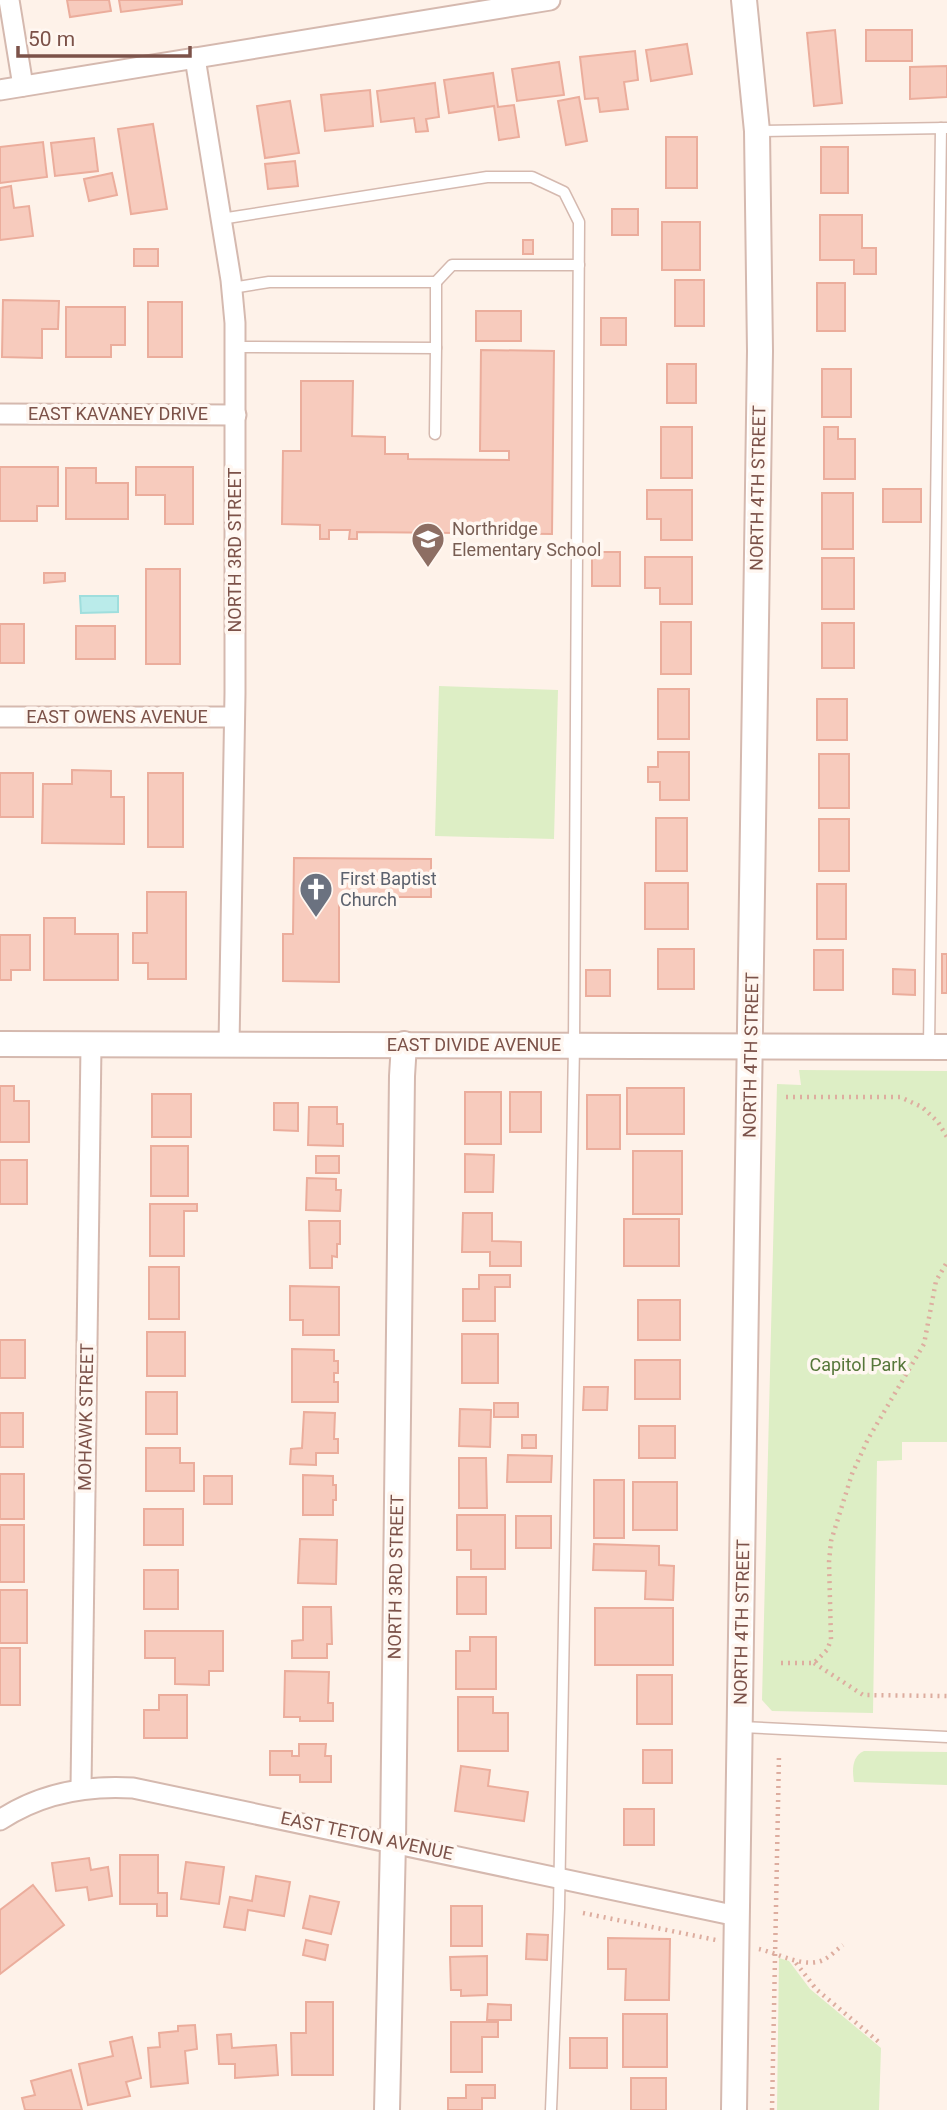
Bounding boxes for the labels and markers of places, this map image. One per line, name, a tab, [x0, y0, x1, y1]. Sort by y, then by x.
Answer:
place label: Northridge Elementary School	[452, 518, 601, 560]
school or university icon: Northridge Elementary School	[409, 520, 447, 569]
place label: First Baptist Church	[340, 868, 437, 910]
church icon: First Baptist Church	[297, 870, 335, 919]

